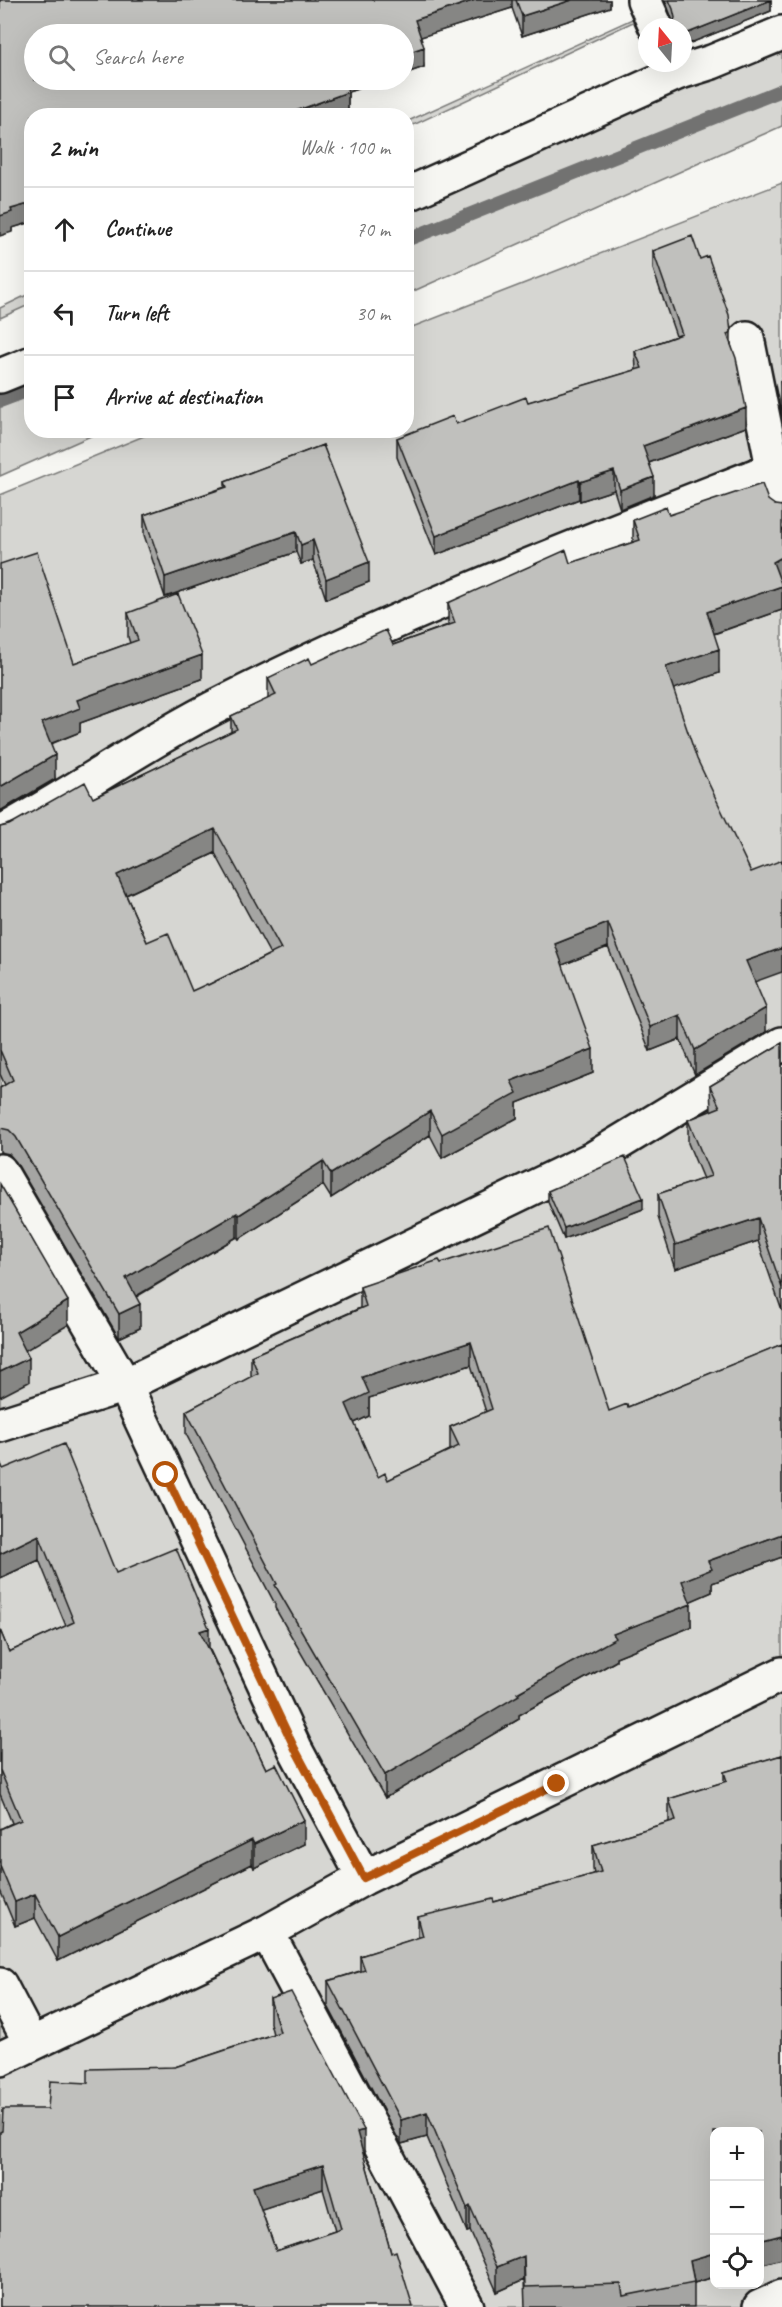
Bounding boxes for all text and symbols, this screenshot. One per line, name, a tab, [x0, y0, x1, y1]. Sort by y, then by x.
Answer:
north arrow	[638, 18, 692, 72]
search box	[24, 24, 414, 90]
icon: search	[45, 41, 78, 74]
text: Search here	[93, 43, 183, 71]
text: 2 min	[48, 131, 98, 164]
text: Walk · 100 m	[300, 135, 390, 160]
icon: ahead	[48, 213, 81, 246]
text: Continue	[105, 215, 171, 243]
text: 70 m	[356, 217, 390, 242]
icon: left	[48, 297, 81, 330]
text: Turn left	[105, 299, 169, 327]
text: 30 m	[356, 301, 390, 326]
icon: arrive	[48, 381, 81, 414]
text: Arrive at destination	[105, 383, 262, 411]
route start	[152, 1461, 178, 1487]
route end	[543, 1770, 569, 1796]
map controls	[710, 2127, 764, 2289]
button: +	[710, 2127, 764, 2181]
button: −	[710, 2181, 764, 2235]
button: locate	[710, 2235, 764, 2289]

